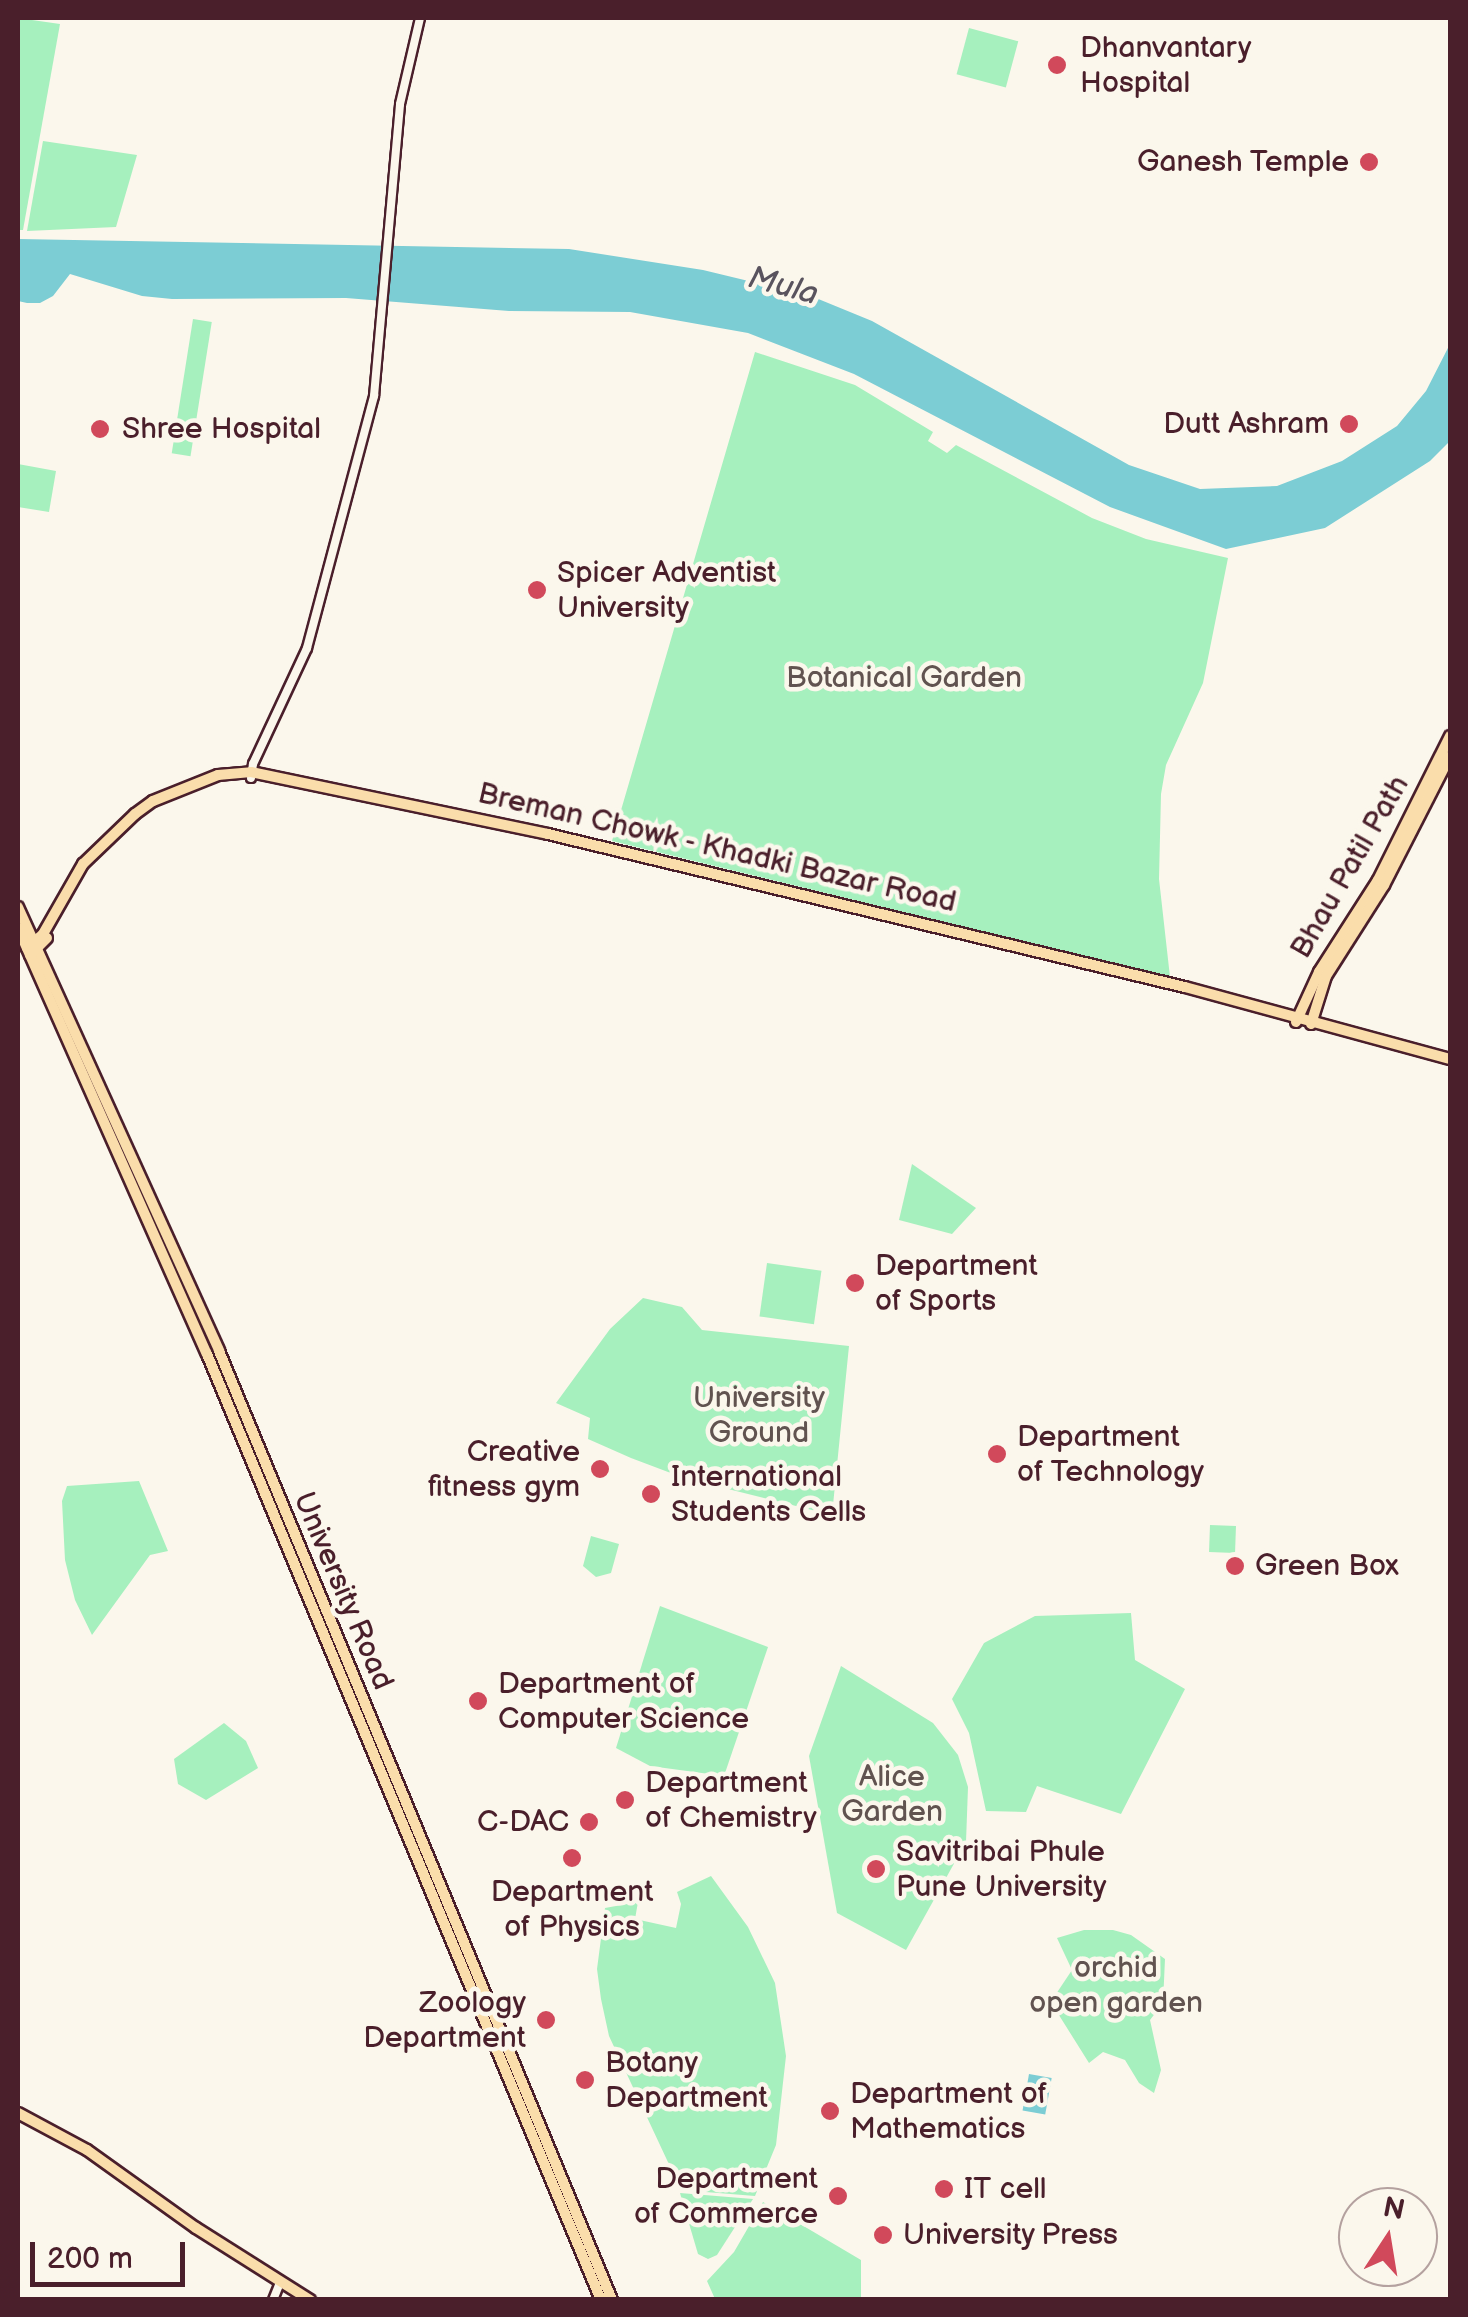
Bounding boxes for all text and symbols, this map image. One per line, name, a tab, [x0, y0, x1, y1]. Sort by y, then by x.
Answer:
place label: Dhanvantary Hospital	[1080, 30, 1252, 100]
marker: Dhanvantary Hospital	[1044, 52, 1070, 78]
place label: Ganesh Temple	[1136, 144, 1349, 180]
marker: Ganesh Temple	[1358, 151, 1380, 173]
water label: Mula	[744, 259, 822, 315]
place label: Dutt Ashram	[1163, 406, 1329, 442]
place label: Shree Hospital	[122, 411, 321, 447]
marker: Dutt Ashram	[1338, 413, 1360, 435]
marker: Shree Hospital	[87, 416, 113, 442]
place label: Spicer Adventist University	[557, 555, 776, 626]
marker: Spicer Adventist University	[526, 579, 548, 601]
park label: Botanical Garden	[786, 660, 1022, 696]
street label: Bhau Patil Path	[1283, 769, 1417, 965]
street label: Breman Chowk - Khadki Bazar Road	[473, 775, 961, 921]
place label: Department of Sports	[875, 1248, 1038, 1318]
marker: Department of Sports	[844, 1272, 866, 1294]
park label: University Ground	[693, 1380, 825, 1450]
place label: Department of Technology	[1017, 1419, 1205, 1490]
place label: Creative fitness gym	[428, 1434, 580, 1504]
marker: Department of Technology	[986, 1443, 1008, 1465]
marker: Creative fitness gym	[589, 1458, 611, 1480]
place label: International Students Cells	[671, 1459, 866, 1530]
marker: International Students Cells	[640, 1483, 662, 1505]
street label: University Road	[285, 1486, 401, 1696]
place label: Green Box	[1255, 1548, 1399, 1584]
marker: Green Box	[1224, 1555, 1246, 1577]
place label: Department of Computer Science	[498, 1666, 750, 1736]
marker: Department of Computer Science	[467, 1690, 489, 1712]
park label: Alice Garden	[841, 1759, 943, 1830]
place label: Department of Chemistry	[645, 1765, 817, 1836]
marker: Department of Chemistry	[614, 1789, 636, 1811]
place label: C-DAC	[477, 1804, 569, 1840]
marker: C-DAC	[578, 1811, 600, 1833]
place label: Savitribai Phule Pune University	[896, 1834, 1107, 1904]
marker: Department of Physics	[561, 1847, 583, 1869]
marker: Savitribai Phule Pune University	[865, 1858, 887, 1880]
place label: Department of Physics	[491, 1874, 653, 1944]
park label: orchid open garden	[1029, 1950, 1203, 2020]
place label: Zoology Department	[363, 1985, 526, 2056]
marker: Zoology Department	[535, 2009, 557, 2031]
place label: Botany Department	[605, 2045, 768, 2116]
marker: Botany Department	[574, 2069, 596, 2091]
place label: Department of Mathematics	[850, 2076, 1047, 2146]
marker: Department of Mathematics	[819, 2100, 841, 2122]
place label: Department of Commerce	[634, 2161, 818, 2232]
place label: IT cell	[964, 2171, 1047, 2207]
marker: IT cell	[933, 2178, 955, 2200]
marker: Department of Commerce	[827, 2185, 849, 2207]
north arrow	[1338, 2187, 1438, 2287]
text: N	[1380, 2191, 1408, 2227]
place label: University Press	[903, 2217, 1120, 2253]
scale bar	[35, 2222, 190, 2284]
marker: University Press	[872, 2224, 894, 2246]
text: 200 m	[47, 2241, 133, 2277]

